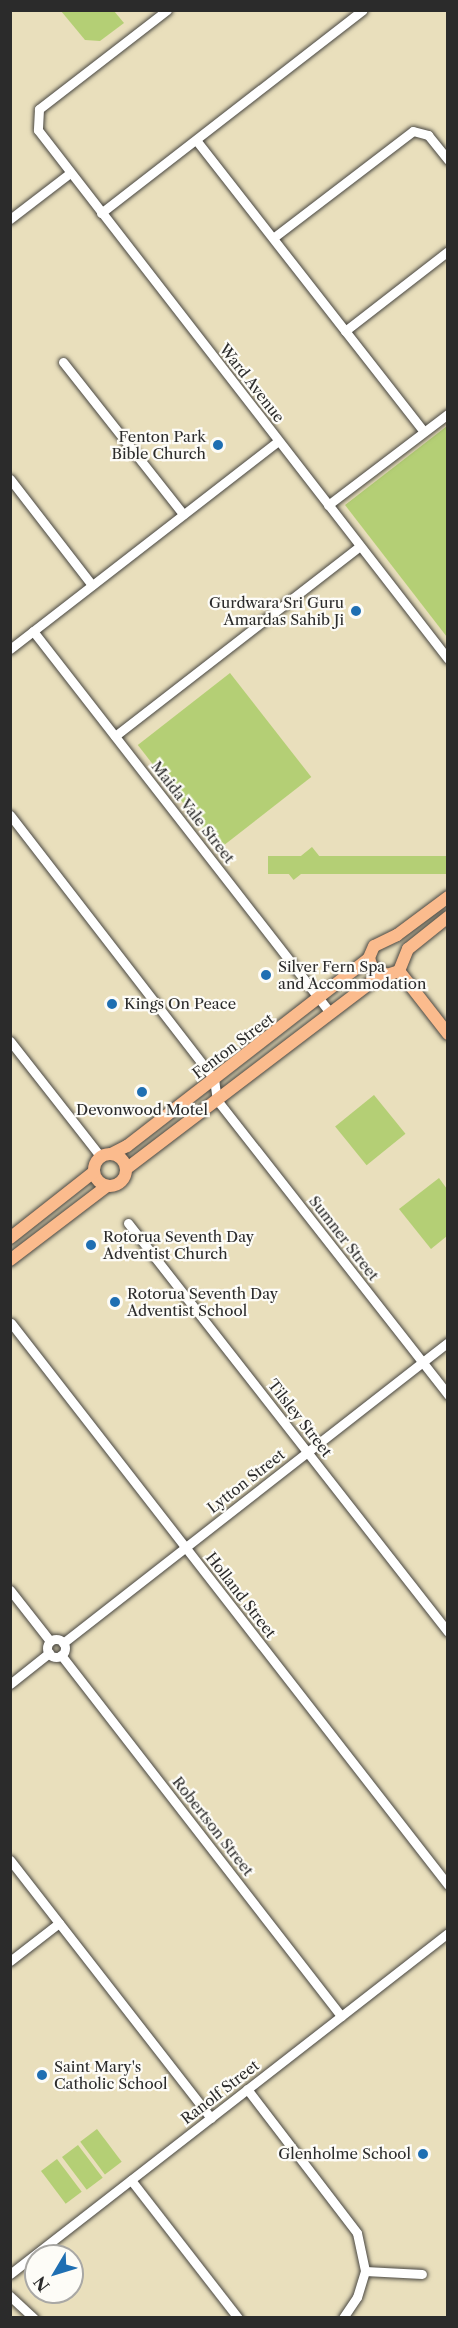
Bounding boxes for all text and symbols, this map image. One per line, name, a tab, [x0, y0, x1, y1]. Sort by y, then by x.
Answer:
street label: Ward Avenue	[215, 340, 289, 426]
place label: Fenton Park Bible Church	[112, 427, 206, 462]
marker: Fenton Park Bible Church	[211, 438, 225, 452]
place label: Gurdwara Sri Guru Amardas Sahib Ji	[209, 593, 344, 628]
marker: Gurdwara Sri Guru Amardas Sahib Ji	[349, 604, 363, 618]
street label: Maida Vale Street	[147, 757, 239, 867]
place label: Silver Fern Spa and Accommodation	[278, 957, 427, 992]
marker: Silver Fern Spa and Accommodation	[259, 968, 273, 982]
place label: Kings On Peace	[124, 995, 236, 1013]
marker: Kings On Peace	[105, 997, 119, 1011]
street label: Fenton Street	[189, 1010, 277, 1082]
marker: Devonwood Motel	[135, 1085, 149, 1099]
place label: Devonwood Motel	[76, 1101, 208, 1119]
street label: Sumner Street	[305, 1192, 383, 1284]
place label: Rotorua Seventh Day Adventist Church	[103, 1227, 254, 1262]
marker: Rotorua Seventh Day Adventist Church	[84, 1238, 98, 1252]
place label: Rotorua Seventh Day Adventist School	[127, 1284, 278, 1319]
marker: Rotorua Seventh Day Adventist School	[108, 1295, 122, 1309]
street label: Tilsley Street	[264, 1375, 336, 1461]
street label: Lytton Street	[204, 1445, 288, 1517]
street label: Holland Street	[202, 1549, 280, 1641]
street label: Robertson Street	[169, 1773, 257, 1879]
street label: Ranolf Street	[178, 2056, 262, 2128]
place label: Saint Mary's Catholic School	[54, 2057, 167, 2092]
marker: Saint Mary's Catholic School	[35, 2068, 49, 2082]
place label: Glenholme School	[278, 2145, 411, 2163]
marker: Glenholme School	[416, 2147, 430, 2161]
north arrow	[24, 2244, 84, 2304]
text: N	[29, 2272, 54, 2295]

